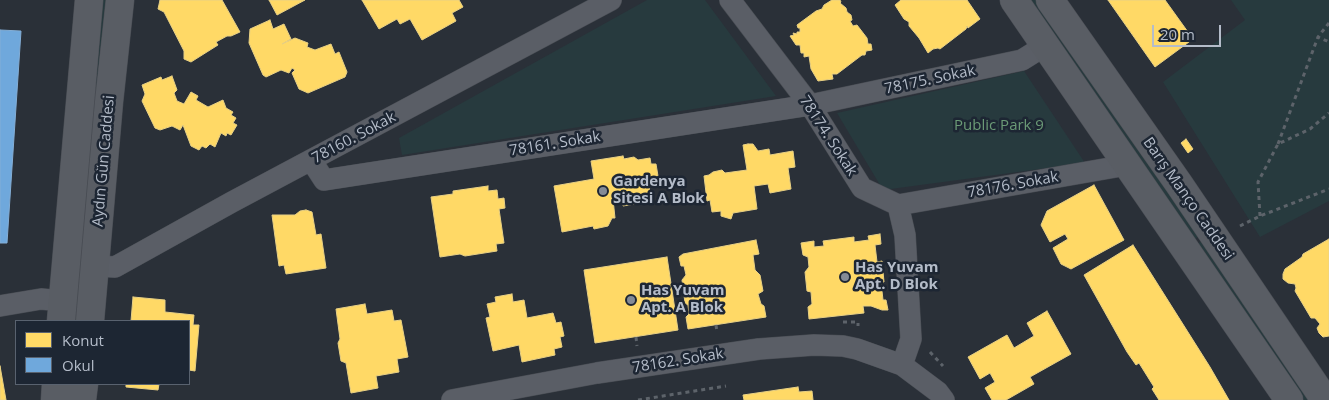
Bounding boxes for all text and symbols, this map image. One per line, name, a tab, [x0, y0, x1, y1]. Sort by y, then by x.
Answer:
scale bar	[1154, 15, 1223, 47]
text: 20 m	[1160, 24, 1195, 44]
street label: 78175. Sokak	[883, 62, 977, 98]
street label: 78174. Sokak	[795, 92, 861, 180]
street label: Aydın Gün Caddesi	[89, 95, 119, 227]
street label: 78160. Sokak	[309, 108, 399, 168]
park label: Public Park 9	[954, 117, 1044, 135]
street label: 78161. Sokak	[508, 128, 602, 160]
street label: Barış Manço Caddesi	[1139, 134, 1237, 264]
street label: 78176. Sokak	[966, 168, 1060, 202]
place label: Gardenya Sitesi A Blok	[613, 173, 705, 208]
marker: Gardenya Sitesi A Blok	[597, 185, 609, 197]
place label: Has Yuvam Apt. D Blok	[855, 259, 938, 294]
marker: Has Yuvam Apt. D Blok	[839, 271, 851, 283]
place label: Has Yuvam Apt. A Blok	[641, 282, 724, 317]
marker: Has Yuvam Apt. A Blok	[625, 294, 637, 306]
legend	[15, 320, 190, 385]
text: Konut	[62, 330, 104, 350]
street label: 78162. Sokak	[631, 345, 725, 377]
text: Okul	[62, 355, 95, 375]

